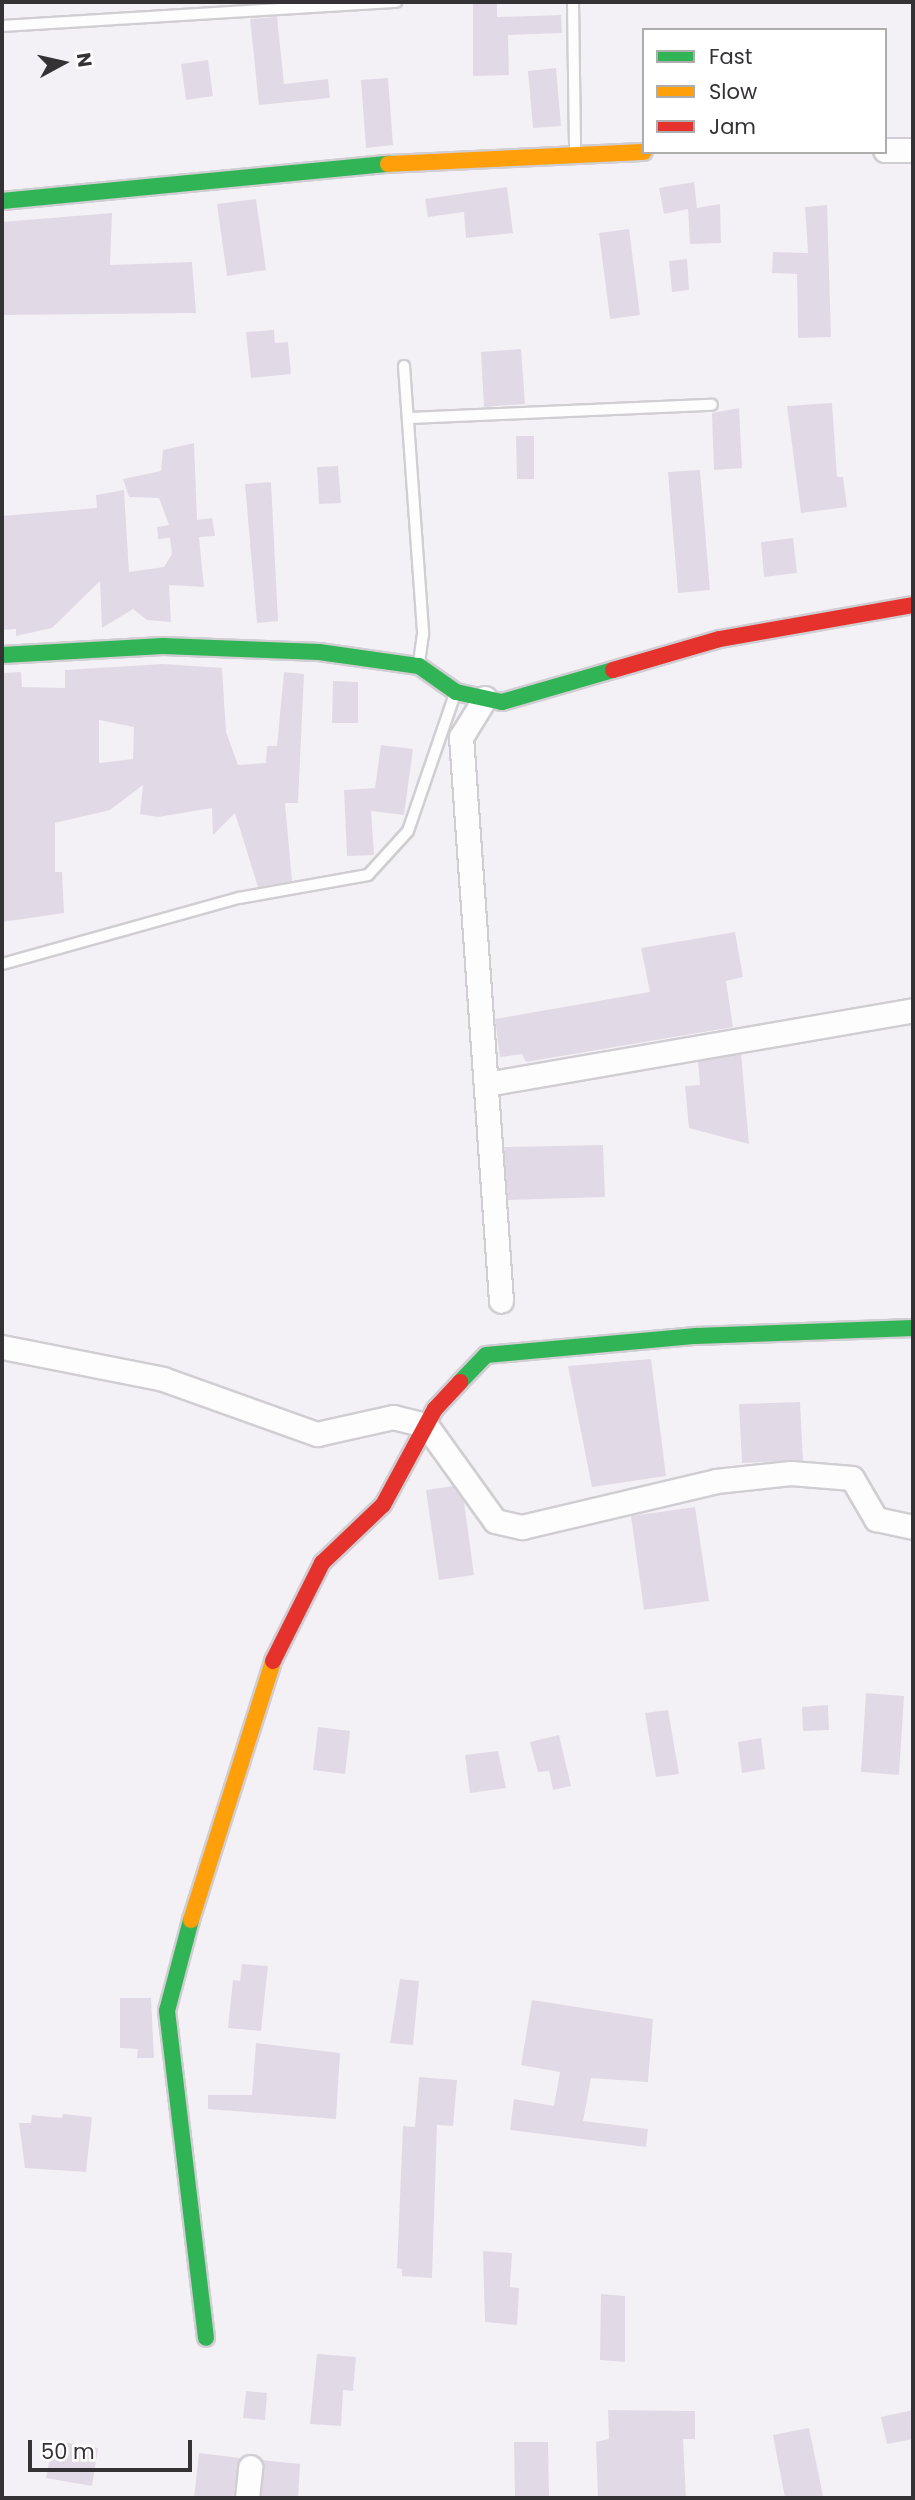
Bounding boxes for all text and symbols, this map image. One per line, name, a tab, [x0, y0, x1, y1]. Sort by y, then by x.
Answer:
north arrow	[28, 28, 98, 98]
legend	[642, 28, 887, 154]
text: Fast	[709, 42, 752, 71]
text: N	[70, 51, 99, 69]
text: Slow	[709, 77, 757, 106]
text: Jam	[709, 112, 756, 141]
scale bar	[32, 2426, 196, 2470]
text: 50 m	[41, 2437, 95, 2466]

